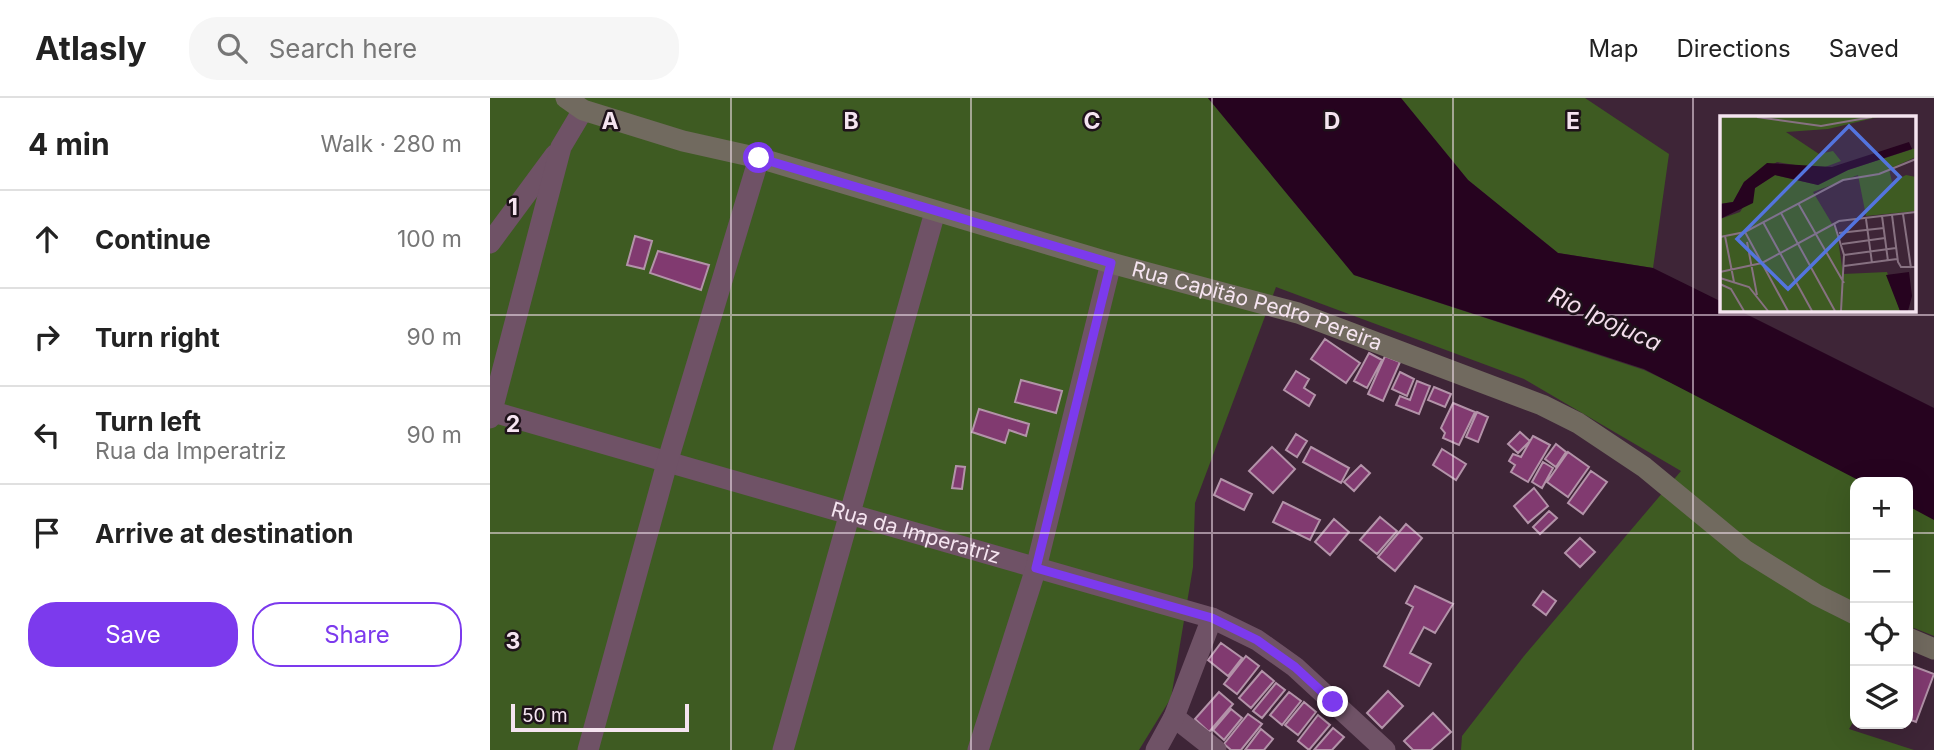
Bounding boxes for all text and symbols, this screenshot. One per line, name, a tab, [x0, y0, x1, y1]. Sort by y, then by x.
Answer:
search box	[189, 17, 679, 80]
text: Atlasly	[35, 28, 147, 68]
icon: search	[213, 29, 251, 67]
text: Search here	[269, 33, 417, 64]
text: Map	[1589, 34, 1638, 63]
text: Directions	[1676, 34, 1791, 63]
text: Saved	[1829, 34, 1899, 63]
text: A	[601, 107, 619, 135]
text: B	[843, 107, 859, 135]
text: C	[1083, 107, 1101, 135]
text: D	[1324, 107, 1340, 135]
text: E	[1566, 107, 1580, 135]
inset map	[1720, 116, 1916, 312]
text: 4 min	[28, 126, 110, 162]
text: Walk · 280 m	[320, 130, 462, 158]
route start	[743, 142, 774, 173]
text: 1	[508, 193, 518, 221]
icon: ahead	[28, 220, 66, 258]
text: Continue	[95, 224, 211, 255]
text: 100 m	[397, 225, 462, 253]
street label: Rua Capitão Pedro Pereira	[1129, 256, 1386, 356]
water label: Rio Ipojuca	[1544, 281, 1666, 357]
icon: right	[28, 318, 66, 356]
text: Turn right	[95, 322, 220, 353]
text: 90 m	[407, 323, 462, 351]
text: Turn left	[95, 406, 201, 437]
text: 2	[506, 410, 520, 438]
icon: left	[28, 416, 66, 454]
text: 90 m	[407, 421, 462, 449]
text: Rua da Imperatriz	[95, 437, 286, 465]
map controls	[1850, 477, 1913, 729]
button: +	[1850, 477, 1913, 540]
street label: Rua da Imperatriz	[828, 496, 1003, 569]
icon: arrive	[28, 514, 66, 552]
text: Arrive at destination	[95, 518, 354, 549]
button: −	[1850, 540, 1913, 603]
button: Save	[28, 602, 238, 667]
button: Share	[252, 602, 462, 667]
button: locate	[1850, 603, 1913, 666]
text: 3	[506, 627, 520, 655]
button: layers	[1850, 666, 1913, 729]
route end	[1317, 686, 1348, 717]
scale bar	[511, 701, 690, 733]
text: 50 m	[522, 704, 568, 727]

